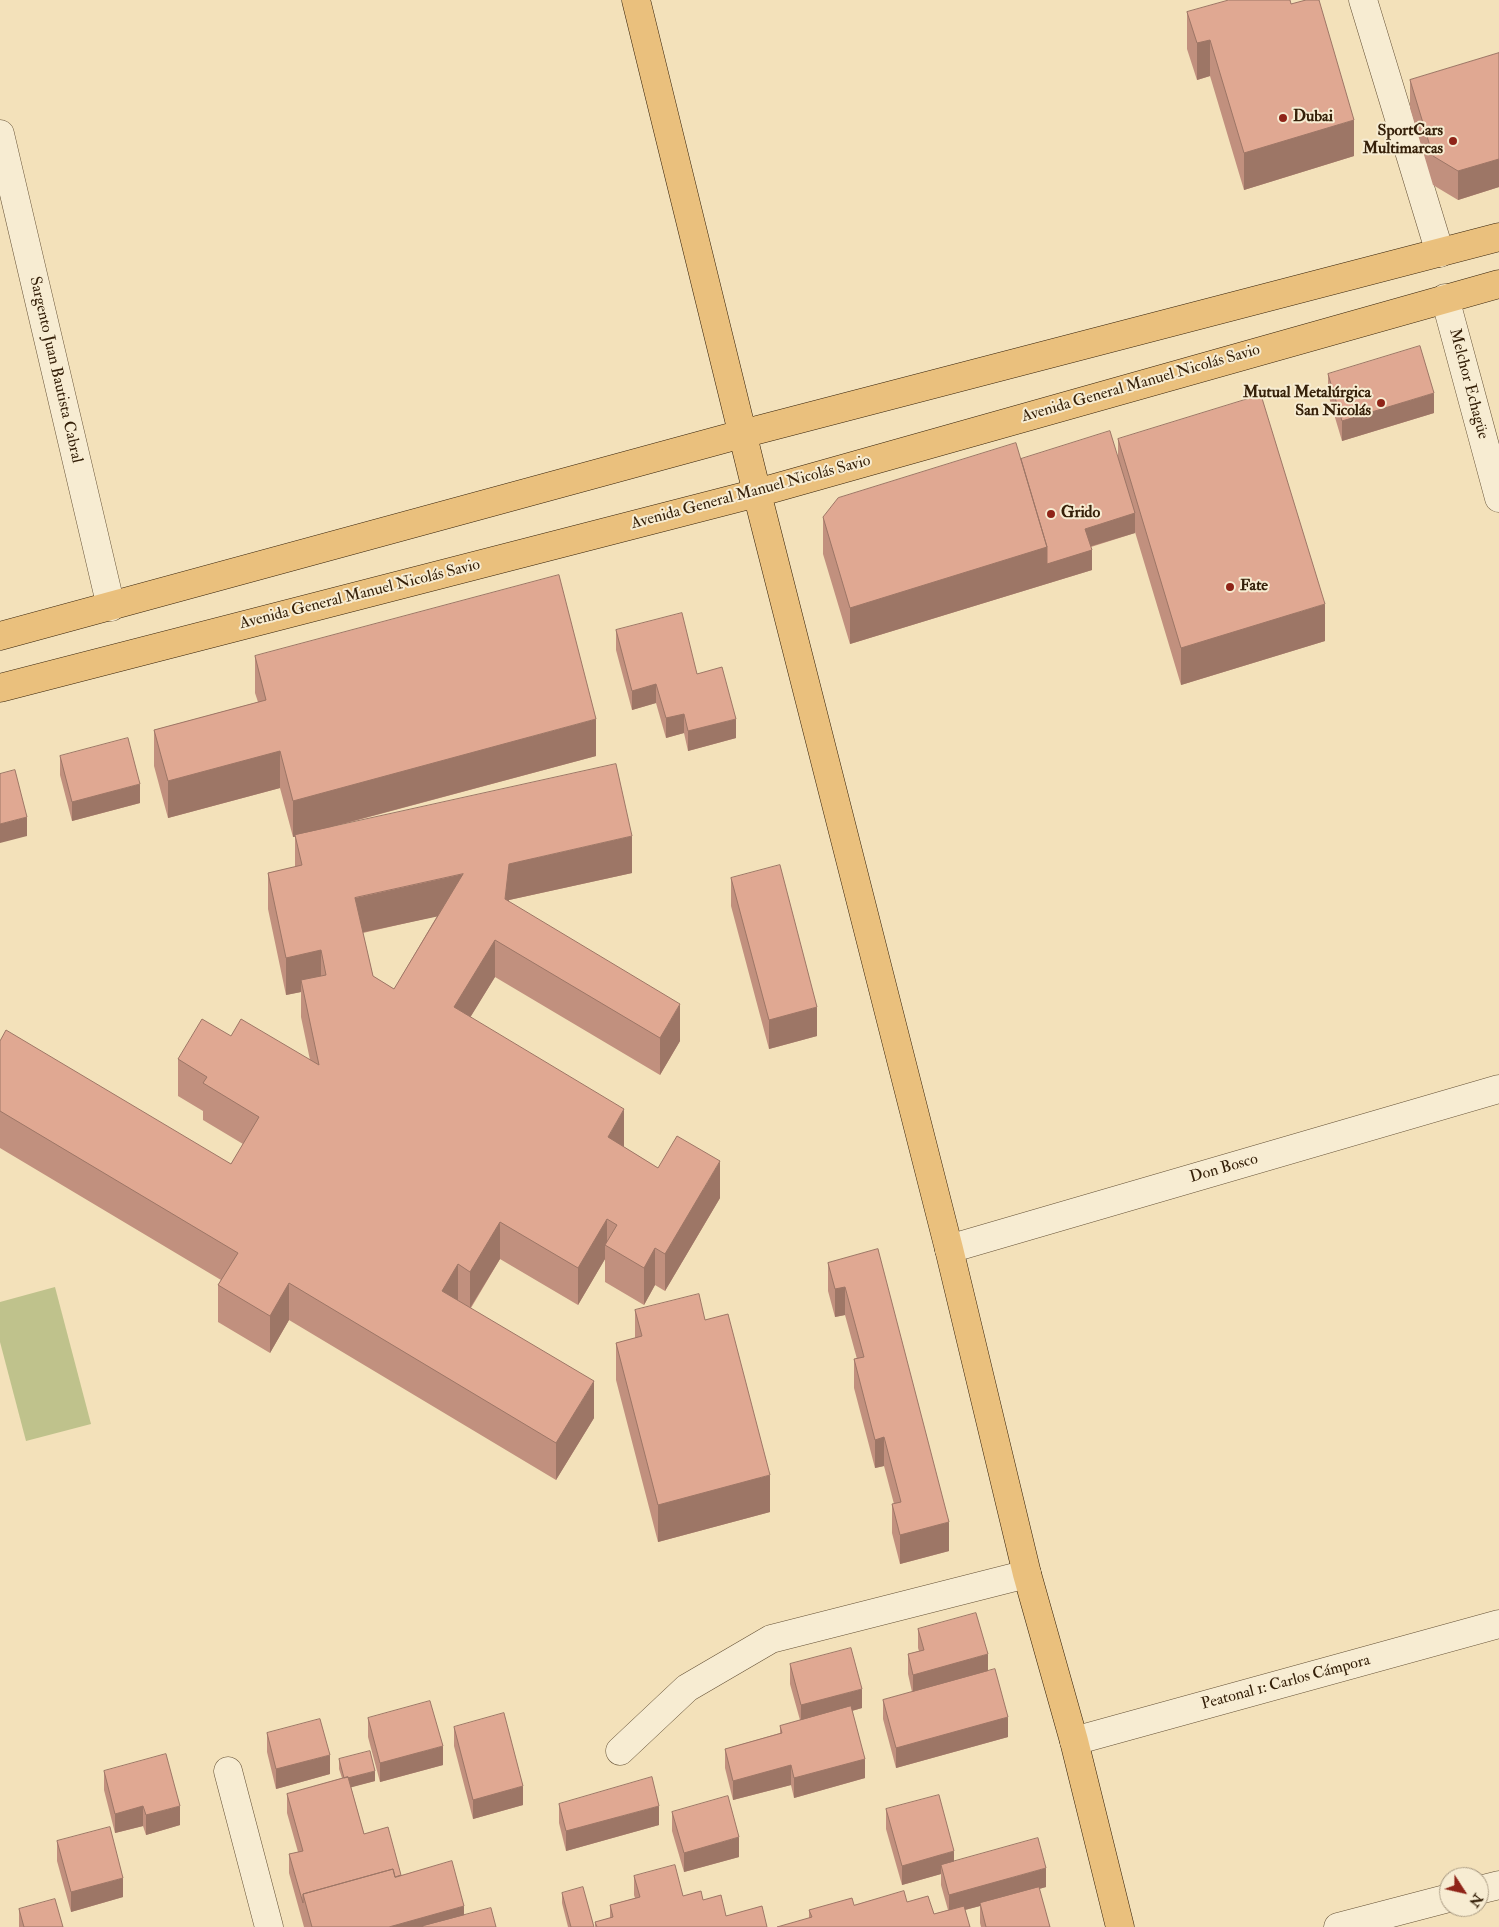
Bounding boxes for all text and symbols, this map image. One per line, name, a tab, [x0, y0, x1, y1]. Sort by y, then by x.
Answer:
place label: Dubai	[1293, 108, 1333, 128]
marker: Dubai	[1277, 112, 1289, 124]
place label: SportCars Multimarcas	[1363, 122, 1443, 160]
marker: SportCars Multimarcas	[1447, 135, 1459, 147]
street label: Sargento Juan Bautista Cabral	[24, 275, 86, 465]
street label: Melchor Echagüe	[1444, 327, 1492, 441]
street label: Avenida General Manuel Nicolás Savio	[1020, 341, 1262, 427]
place label: Mutual Metalúrgica San Nicolás	[1243, 384, 1371, 422]
marker: Mutual Metalúrgica San Nicolás	[1375, 397, 1387, 409]
street label: Avenida General Manuel Nicolás Savio	[629, 452, 873, 534]
place label: Grido	[1061, 504, 1100, 524]
marker: Grido	[1045, 508, 1057, 520]
street label: Avenida General Manuel Nicolás Savio	[238, 556, 482, 634]
place label: Fate	[1240, 577, 1268, 597]
marker: Fate	[1224, 581, 1236, 593]
street label: Don Bosco	[1188, 1150, 1260, 1188]
street label: Peatonal 1: Carlos Cámpora	[1199, 1651, 1373, 1715]
north arrow	[1439, 1867, 1489, 1917]
text: N	[1465, 1890, 1486, 1910]

